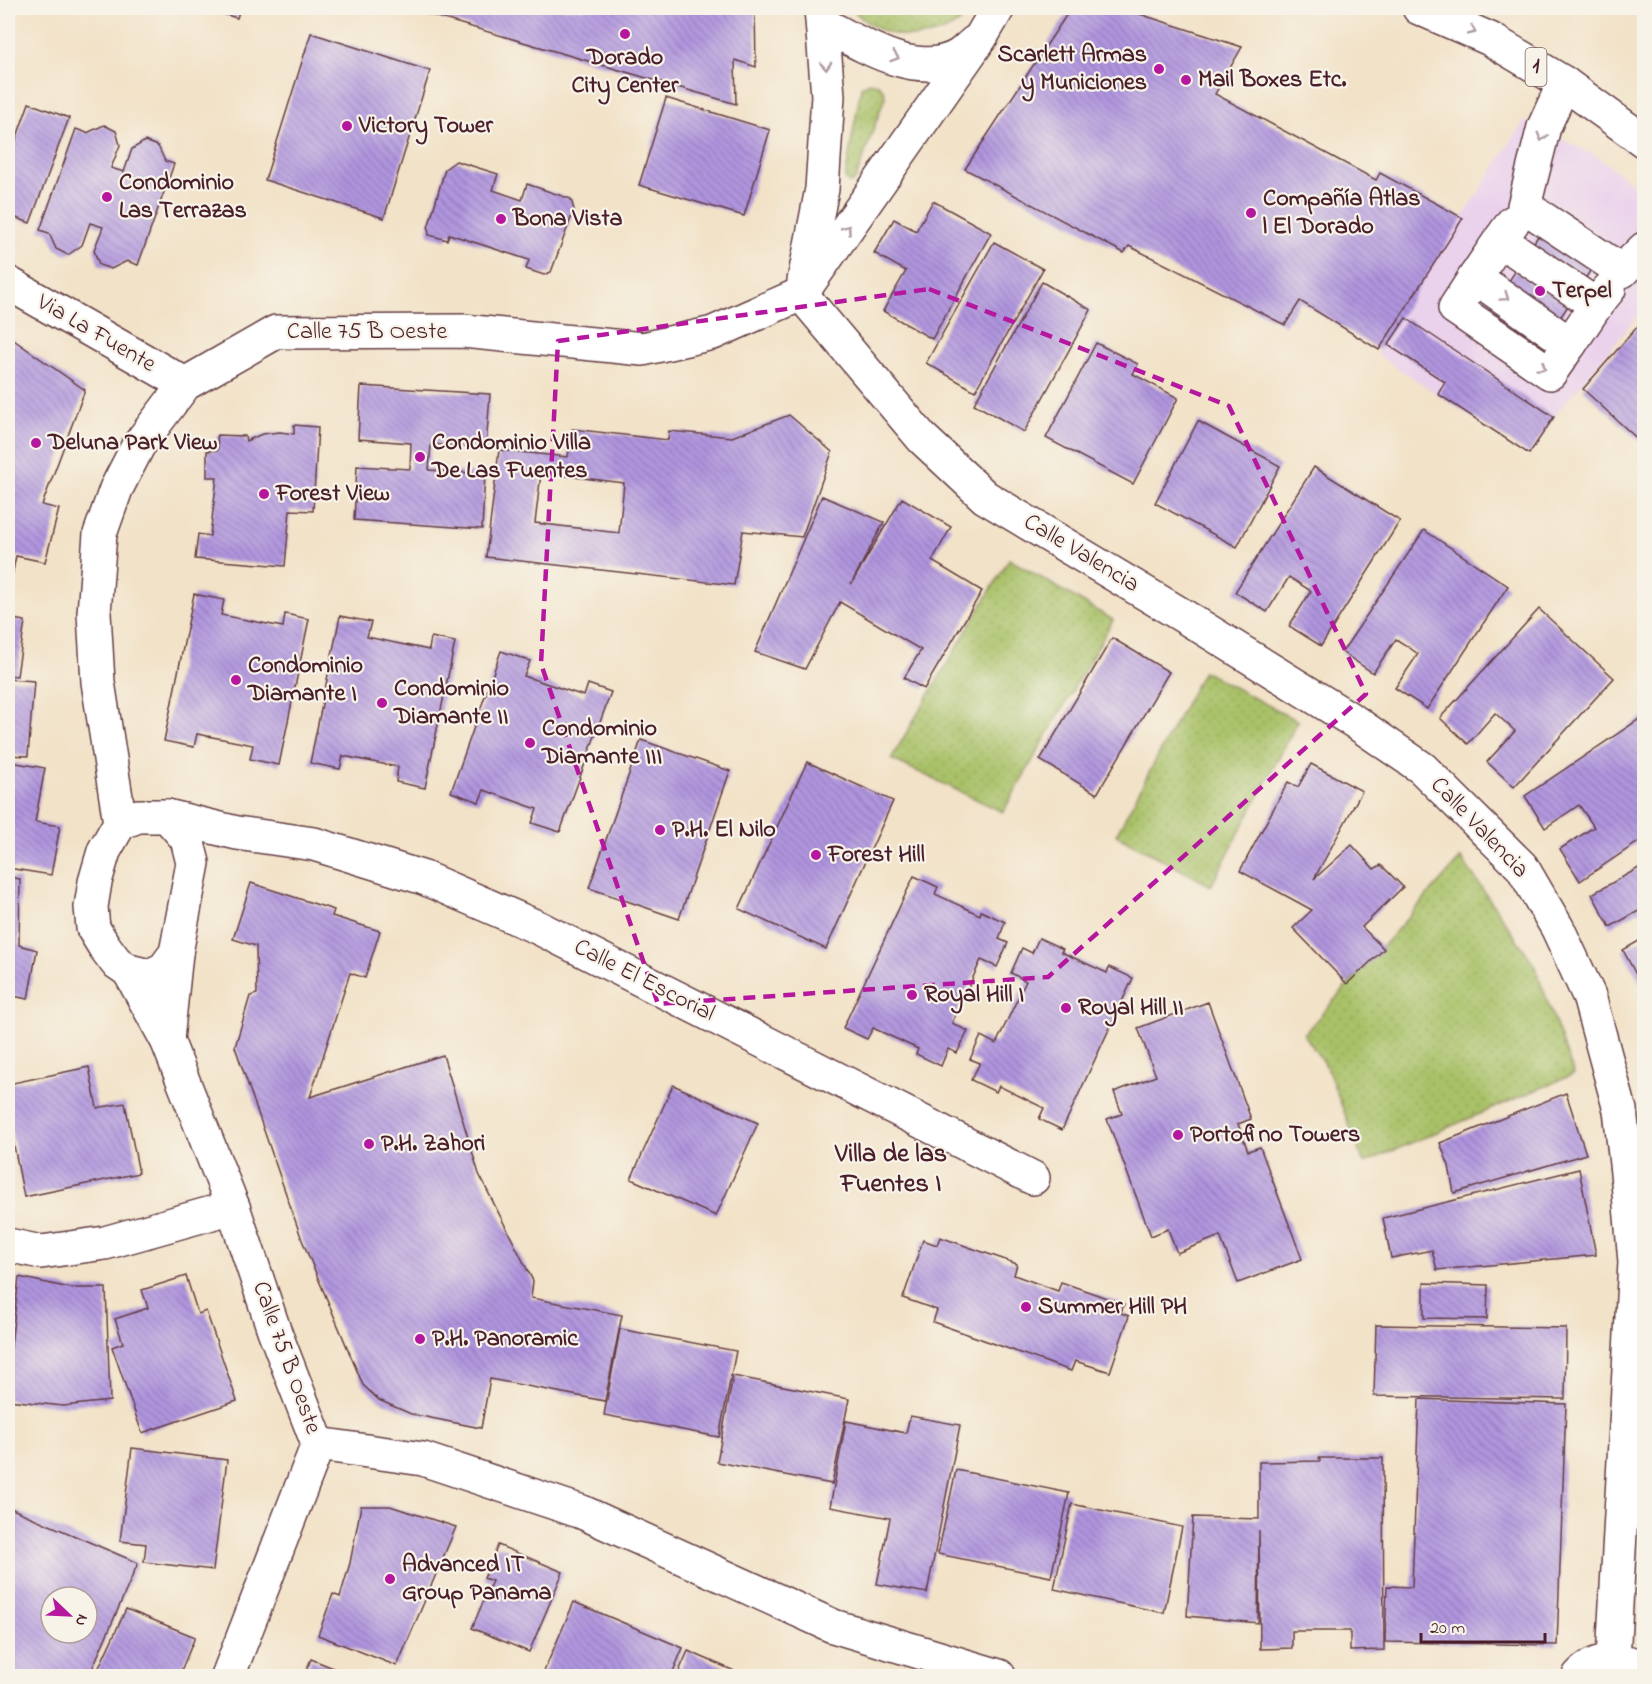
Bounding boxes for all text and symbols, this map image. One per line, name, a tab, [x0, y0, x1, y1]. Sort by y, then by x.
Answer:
one-way arrow	[1466, 24, 1477, 36]
marker: Dorado City Center	[618, 27, 632, 41]
place label: Scarlett Armas y Municiones	[998, 38, 1147, 102]
place label: Dorado City Center	[572, 41, 679, 105]
road number: 1	[1526, 48, 1546, 86]
one-way arrow	[889, 50, 900, 63]
one-way arrow	[819, 61, 832, 70]
marker: Scarlett Armas y Municiones	[1152, 62, 1166, 76]
place label: Mail Boxes Etc.	[1198, 63, 1346, 98]
marker: Mail Boxes Etc.	[1179, 73, 1193, 87]
place label: Victory Tower	[358, 109, 494, 145]
marker: Victory Tower	[340, 119, 354, 133]
one-way arrow	[1536, 132, 1549, 142]
place label: Condominio Las Terrazas	[119, 166, 247, 229]
place label: Compañía Atlas | El Dorado	[1263, 182, 1420, 245]
marker: Condominio Las Terrazas	[100, 190, 114, 204]
place label: Bona Vista	[512, 202, 623, 237]
marker: Compañía Atlas | El Dorado	[1244, 206, 1258, 220]
marker: Bona Vista	[494, 212, 508, 226]
one-way arrow	[840, 225, 851, 236]
place label: Terpel	[1552, 274, 1612, 309]
marker: Terpel	[1533, 284, 1547, 298]
street label: Via La Fuente	[29, 285, 162, 382]
one-way arrow	[1498, 290, 1509, 301]
street label: Calle 75 B Oeste	[287, 315, 447, 350]
one-way arrow	[1535, 360, 1546, 371]
place label: Deluna Park View	[47, 426, 218, 461]
place label: Condominio Villa De Las Fuentes	[431, 426, 591, 489]
marker: Deluna Park View	[29, 436, 43, 450]
marker: Condominio Villa De Las Fuentes	[413, 450, 427, 464]
place label: Forest View	[275, 477, 390, 512]
marker: Forest View	[257, 487, 271, 501]
street label: Calle Valencia	[1016, 506, 1146, 602]
place label: Condominio Diamante I	[247, 649, 363, 712]
place label: Condominio Diamante II	[393, 672, 509, 735]
marker: Condominio Diamante I	[229, 673, 243, 687]
marker: Condominio Diamante II	[375, 696, 389, 710]
place label: Condominio Diamante III	[541, 712, 662, 775]
marker: Condominio Diamante III	[523, 736, 537, 750]
street label: Calle Valencia	[1421, 769, 1537, 887]
place label: P.H. El Nilo	[672, 813, 776, 848]
marker: P.H. El Nilo	[653, 823, 667, 837]
place label: Forest Hill	[827, 838, 925, 873]
marker: Forest Hill	[809, 848, 823, 862]
street label: Calle El Escorial	[567, 930, 721, 1032]
place label: Royal Hill I	[924, 978, 1024, 1014]
marker: Royal Hill I	[905, 988, 919, 1002]
place label: Royal Hill II	[1078, 991, 1184, 1027]
marker: Royal Hill II	[1059, 1001, 1073, 1015]
place label: Portofino Towers	[1190, 1118, 1360, 1153]
place label: P.H. Zahori	[381, 1127, 485, 1162]
marker: Portofino Towers	[1171, 1128, 1185, 1142]
district label: Villa de las Fuentes I	[834, 1136, 947, 1204]
marker: P.H. Zahori	[362, 1137, 376, 1151]
street label: Calle 75 B Oeste	[242, 1277, 330, 1440]
place label: Summer Hill PH	[1038, 1290, 1187, 1325]
marker: Summer Hill PH	[1019, 1300, 1033, 1314]
place label: P.H. Panoramic	[432, 1322, 579, 1357]
marker: P.H. Panoramic	[413, 1332, 427, 1346]
place label: Advanced IT Group Panama	[402, 1548, 552, 1611]
marker: Advanced IT Group Panama	[383, 1572, 397, 1586]
north arrow	[39, 1585, 99, 1645]
scale bar	[1421, 1606, 1546, 1644]
text: N	[68, 1610, 94, 1630]
text: 20 m	[1430, 1616, 1465, 1642]

